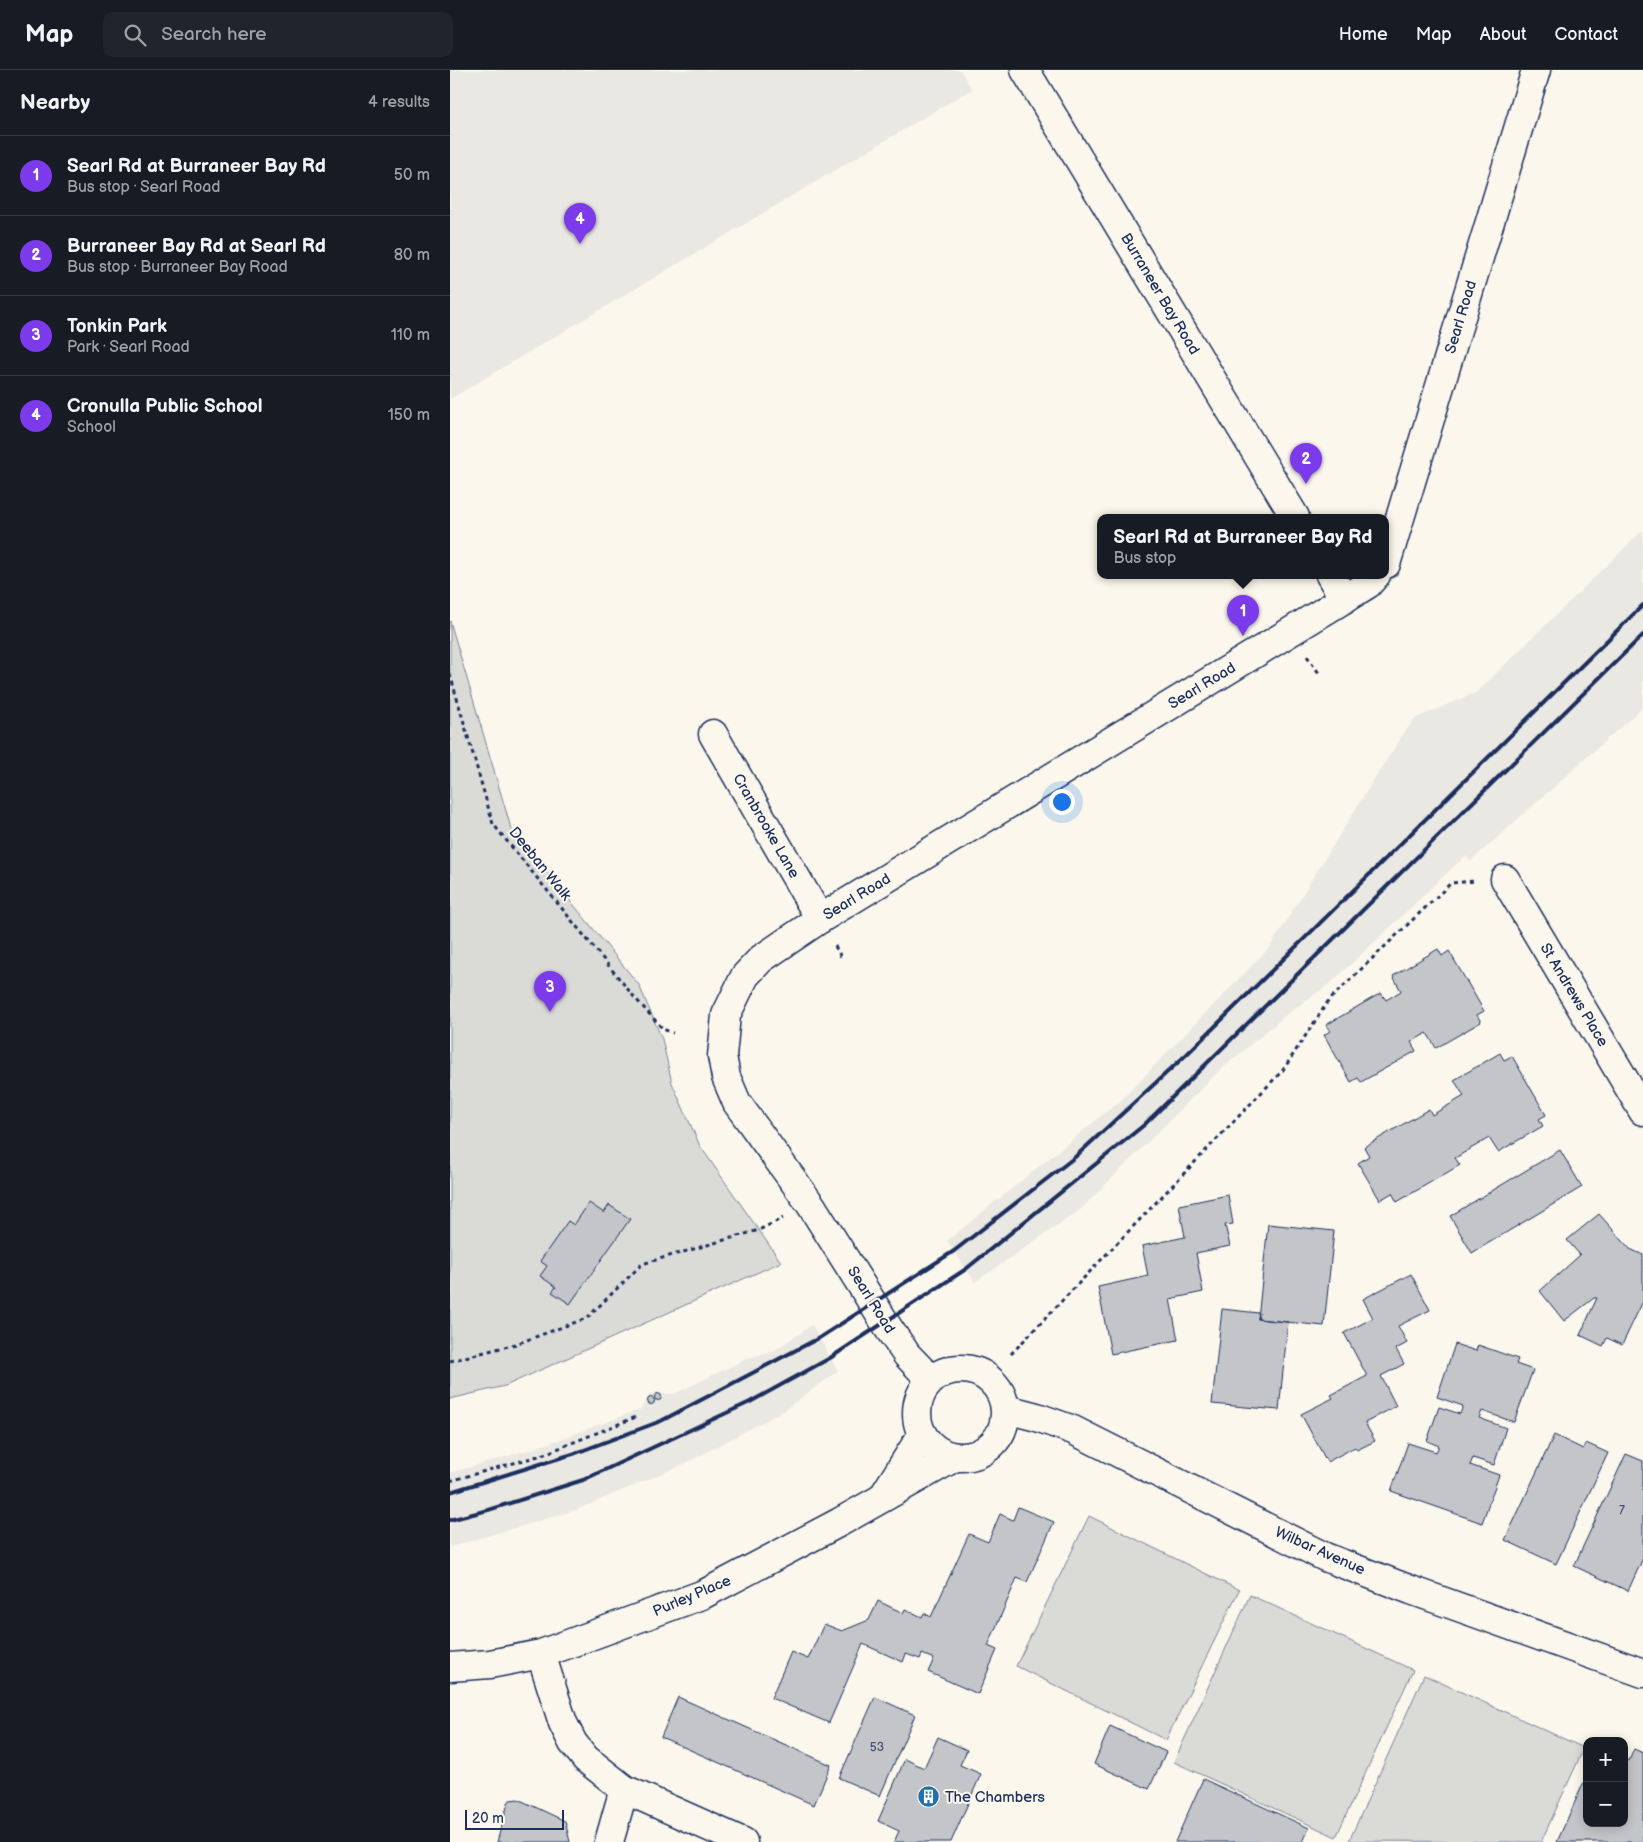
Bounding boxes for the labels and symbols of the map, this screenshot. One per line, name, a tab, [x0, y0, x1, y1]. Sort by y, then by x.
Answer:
pin: 4	[564, 203, 596, 244]
street label: Burraneer Bay Road	[1116, 230, 1204, 358]
street label: Searl Road	[1441, 278, 1481, 356]
pin: 2	[1290, 443, 1322, 484]
pin: 1	[1227, 595, 1259, 636]
street label: Searl Road	[1165, 658, 1239, 714]
street label: Cranbrooke Lane	[728, 770, 804, 882]
your location	[1049, 789, 1075, 815]
street label: Deeban Walk	[504, 823, 576, 905]
street label: Searl Road	[820, 869, 894, 925]
street label: St Andrews Place	[1536, 940, 1612, 1050]
pin: 3	[534, 971, 566, 1012]
street label: Searl Road	[843, 1263, 899, 1337]
house number: 7	[1619, 1503, 1625, 1518]
street label: Wilbar Avenue	[1272, 1523, 1368, 1579]
street label: Purley Place	[650, 1571, 734, 1621]
house number: 53	[870, 1740, 884, 1755]
building icon: The Chambers	[917, 1785, 941, 1809]
place label: The Chambers	[945, 1788, 1046, 1807]
scale bar	[465, 1807, 564, 1830]

